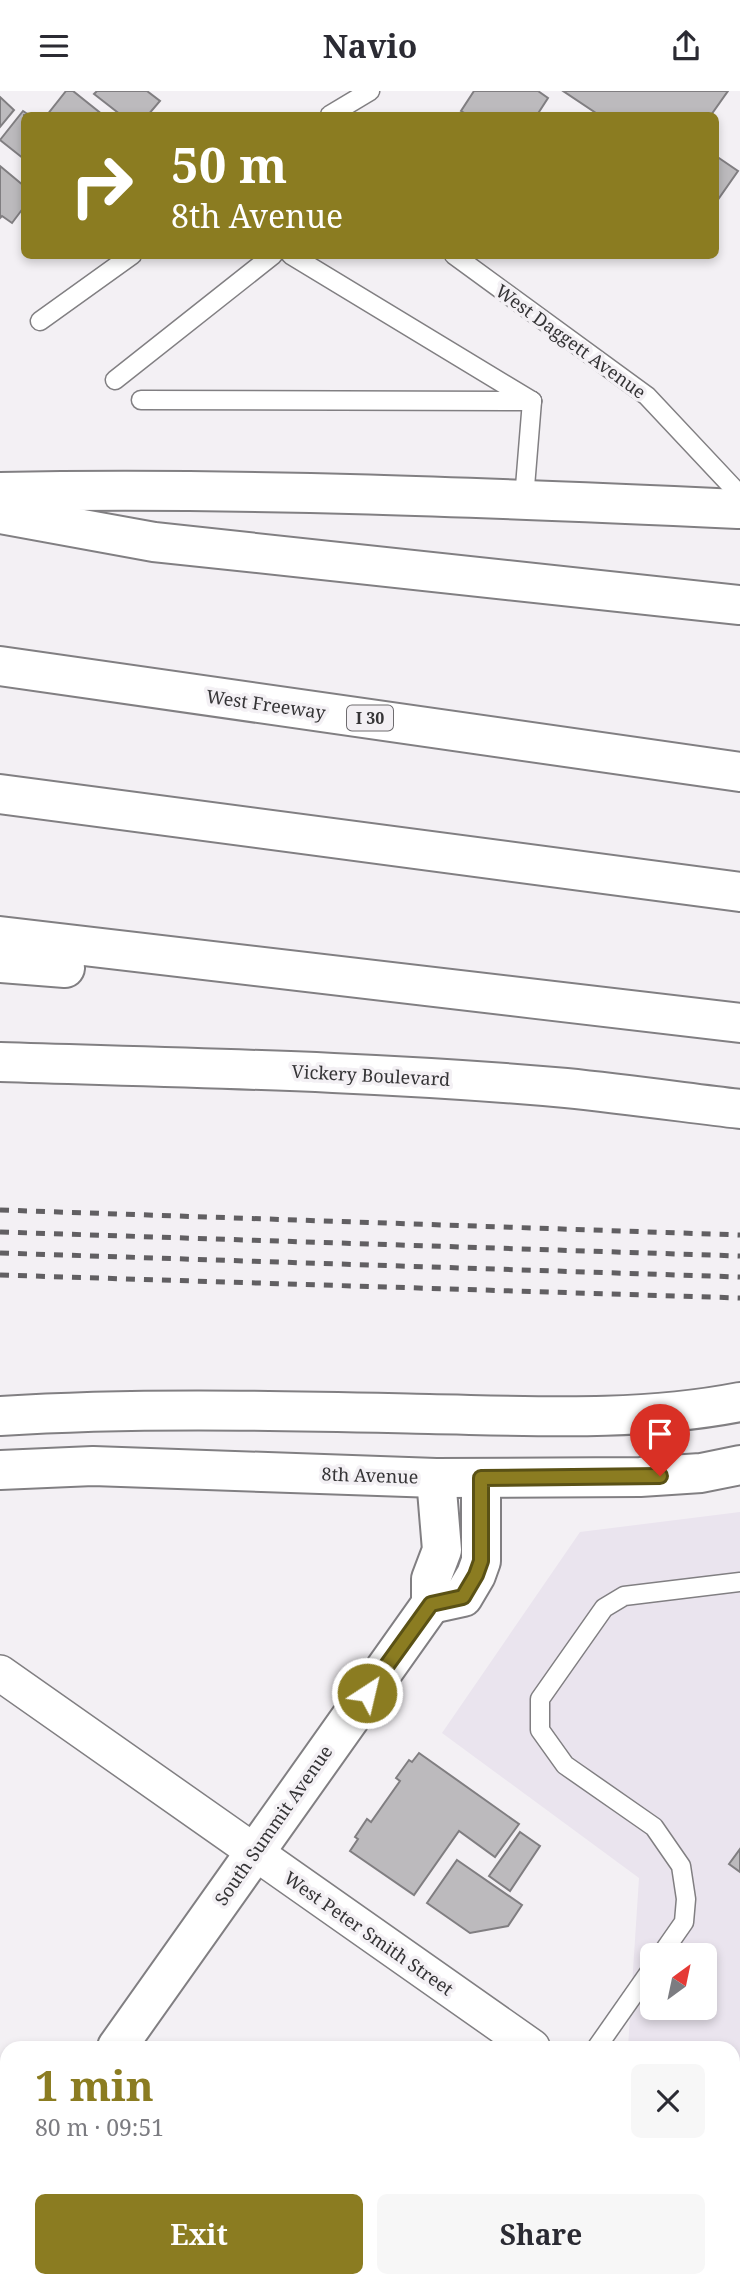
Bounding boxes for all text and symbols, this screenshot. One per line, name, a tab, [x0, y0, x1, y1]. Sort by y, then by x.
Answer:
text: Navio	[323, 24, 417, 67]
icon: menu	[35, 27, 73, 65]
icon: share	[667, 27, 705, 65]
text: 50 m	[171, 131, 287, 197]
icon: right	[56, 140, 147, 231]
text: 8th Avenue	[171, 194, 343, 237]
street label: West Daggett Avenue	[491, 278, 651, 404]
street label: West Freeway	[205, 684, 328, 724]
road number: I 30	[347, 705, 393, 731]
street label: Vickery Boulevard	[291, 1059, 451, 1091]
pin	[630, 1404, 690, 1476]
icon: arrive	[641, 1415, 679, 1453]
street label: 8th Avenue	[321, 1461, 419, 1489]
position arrow	[330, 1656, 404, 1730]
street label: South Summit Avenue	[209, 1740, 337, 1910]
street label: West Peter Smith Street	[280, 1865, 458, 2001]
north arrow	[640, 1943, 718, 2019]
map controls	[640, 1943, 717, 2020]
text: 1 min	[35, 2056, 154, 2113]
button: close	[631, 2064, 705, 2138]
text: 80 m · 09:51	[35, 2111, 164, 2143]
button: Exit	[35, 2194, 363, 2274]
button: Share	[377, 2194, 705, 2274]

